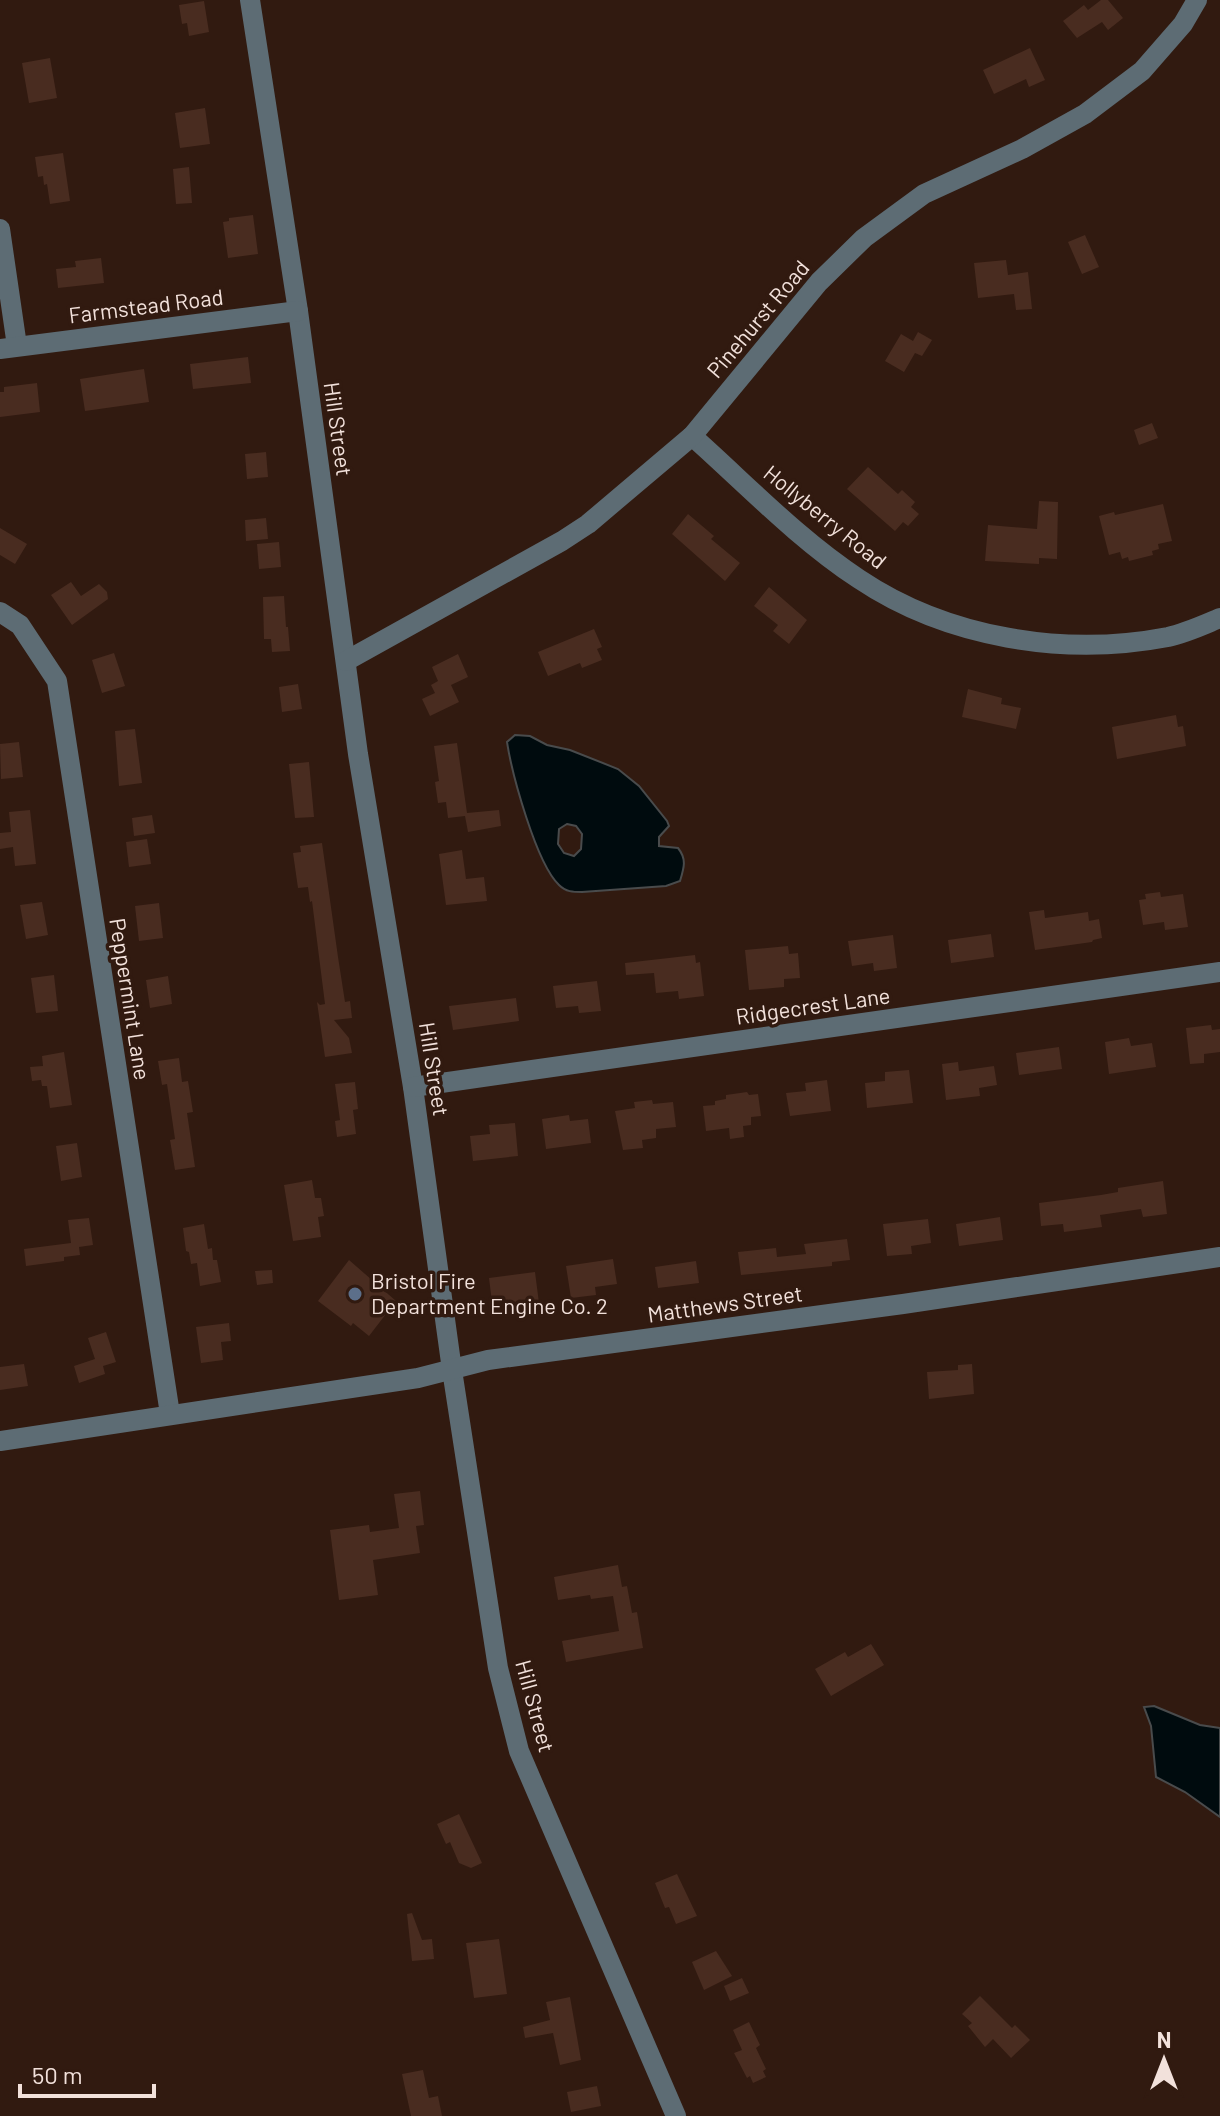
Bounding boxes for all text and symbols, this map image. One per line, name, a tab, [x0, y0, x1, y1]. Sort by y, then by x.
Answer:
street label: Pinehurst Road	[701, 254, 814, 382]
street label: Farmstead Road	[67, 283, 225, 327]
street label: Hill Street	[320, 380, 358, 478]
street label: Hollyberry Road	[759, 459, 892, 574]
street label: Peppermint Lane	[105, 916, 157, 1082]
street label: Ridgecrest Lane	[734, 981, 892, 1029]
street label: Hill Street	[415, 1020, 455, 1118]
place label: Bristol Fire Department Engine Co. 2	[371, 1267, 608, 1318]
street label: Matthews Street	[646, 1279, 804, 1327]
marker: Bristol Fire Department Engine Co. 2	[346, 1285, 364, 1303]
street label: Hill Street	[511, 1657, 561, 1755]
north arrow	[1124, 2020, 1204, 2100]
text: N	[1157, 2026, 1171, 2052]
scale bar	[20, 2048, 154, 2098]
text: 50 m	[32, 2060, 83, 2089]

